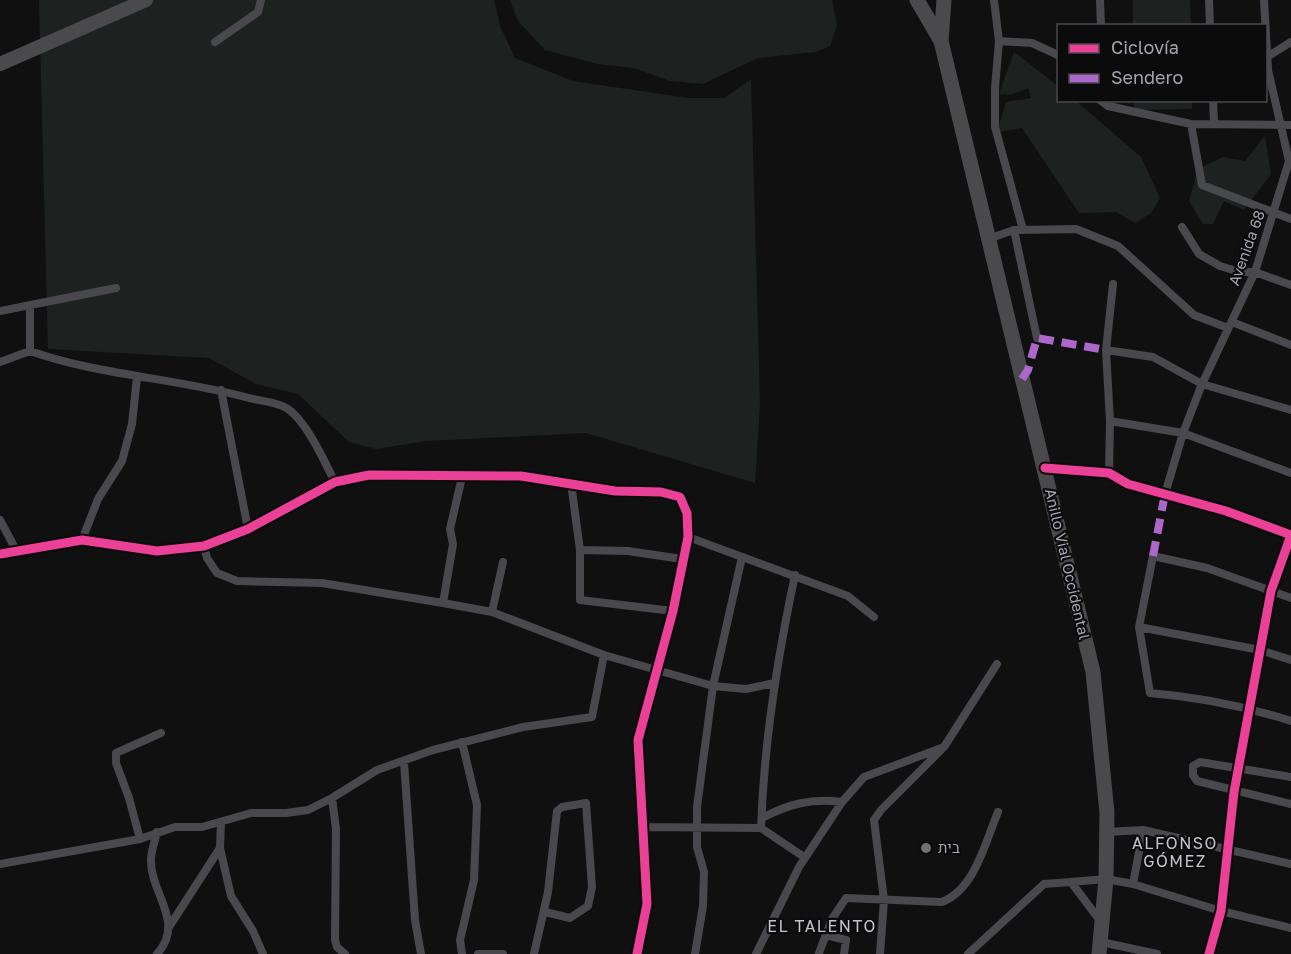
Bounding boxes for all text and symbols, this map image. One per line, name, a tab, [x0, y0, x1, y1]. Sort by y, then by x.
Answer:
legend	[1057, 24, 1267, 102]
text: Ciclovía	[1111, 36, 1179, 58]
text: Sendero	[1111, 66, 1183, 88]
street label: Avenida 68	[1224, 208, 1268, 288]
street label: Anillo Vial Occidental	[1042, 487, 1094, 641]
district label: ALFONSO GÓMEZ	[1132, 833, 1218, 871]
place label: בית	[938, 838, 960, 856]
marker: בית	[919, 841, 933, 855]
district label: EL TALENTO	[767, 916, 877, 936]

